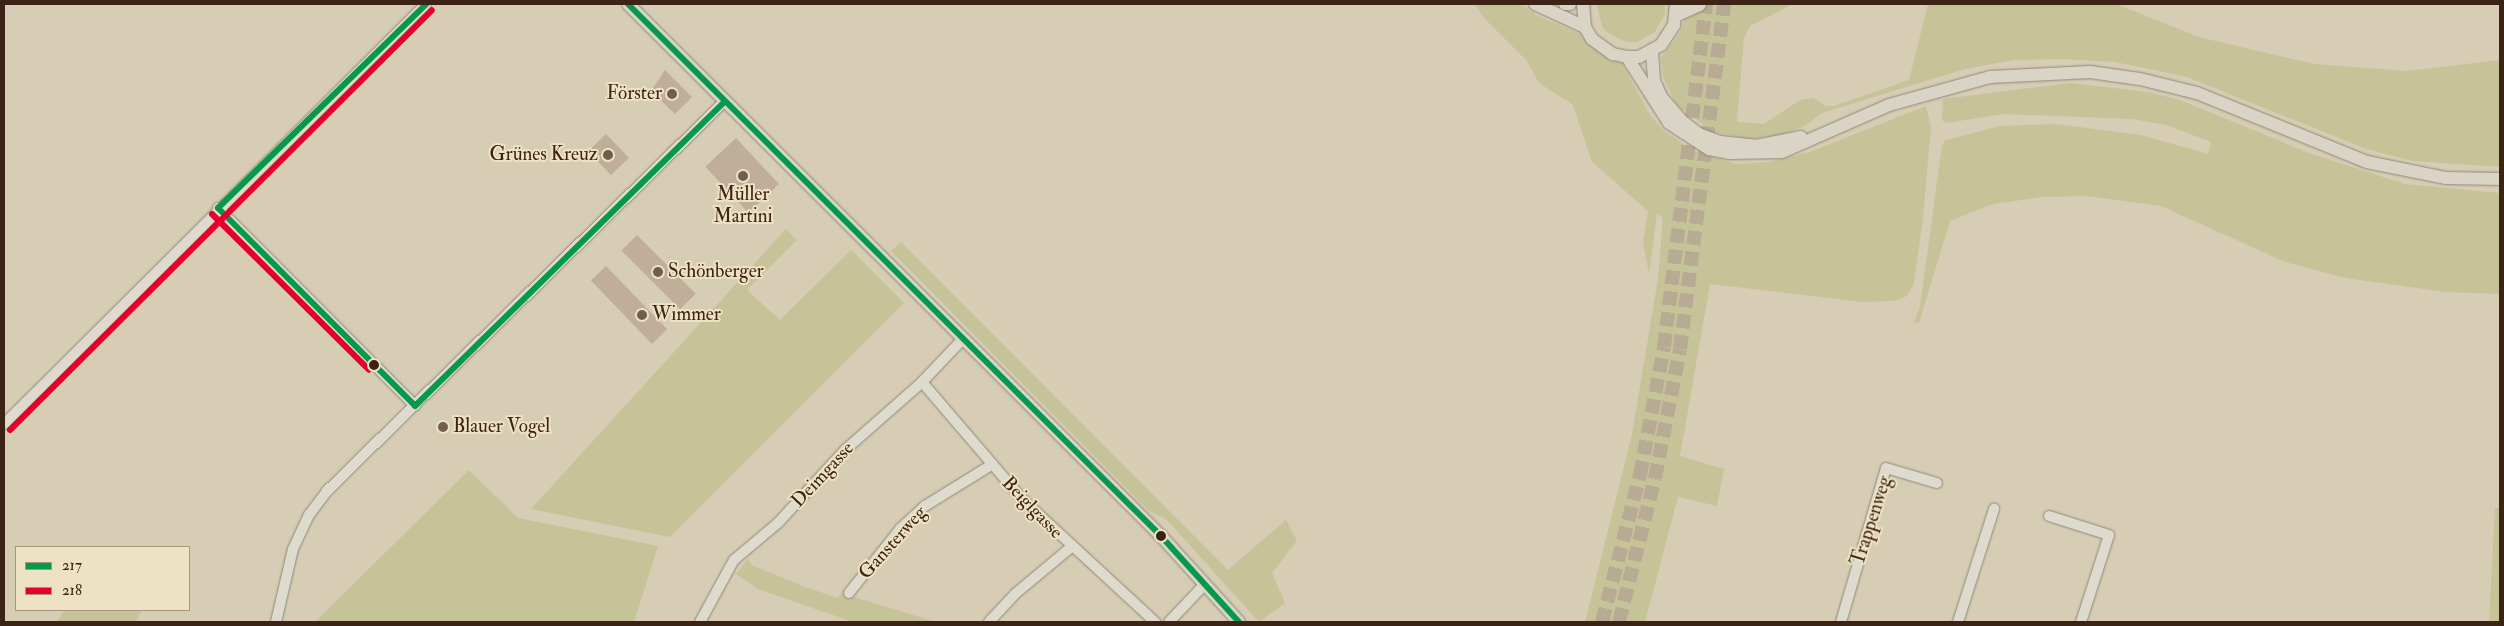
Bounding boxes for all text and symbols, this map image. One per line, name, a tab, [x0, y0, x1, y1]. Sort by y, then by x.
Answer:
place label: Förster	[607, 83, 662, 105]
marker: Förster	[666, 88, 678, 100]
place label: Grünes Kreuz	[490, 144, 598, 166]
marker: Grünes Kreuz	[602, 149, 614, 161]
marker: Müller Martini	[737, 170, 749, 182]
place label: Müller Martini	[713, 184, 773, 228]
place label: Schönberger	[668, 261, 764, 283]
marker: Schönberger	[652, 266, 664, 278]
place label: Wimmer	[652, 304, 721, 326]
marker: Wimmer	[636, 309, 648, 321]
unlabelled marker	[369, 360, 379, 370]
place label: Blauer Vogel	[453, 416, 550, 438]
marker: Blauer Vogel	[437, 421, 449, 433]
street label: Deimgasse	[787, 437, 859, 513]
street label: Beiglgasse	[997, 472, 1067, 544]
street label: Trappenweg	[1847, 473, 1897, 569]
street label: Gansterweg	[854, 502, 932, 584]
unlabelled marker	[1156, 531, 1166, 541]
legend	[15, 546, 190, 611]
text: 217	[62, 556, 82, 575]
text: 218	[62, 581, 82, 600]

